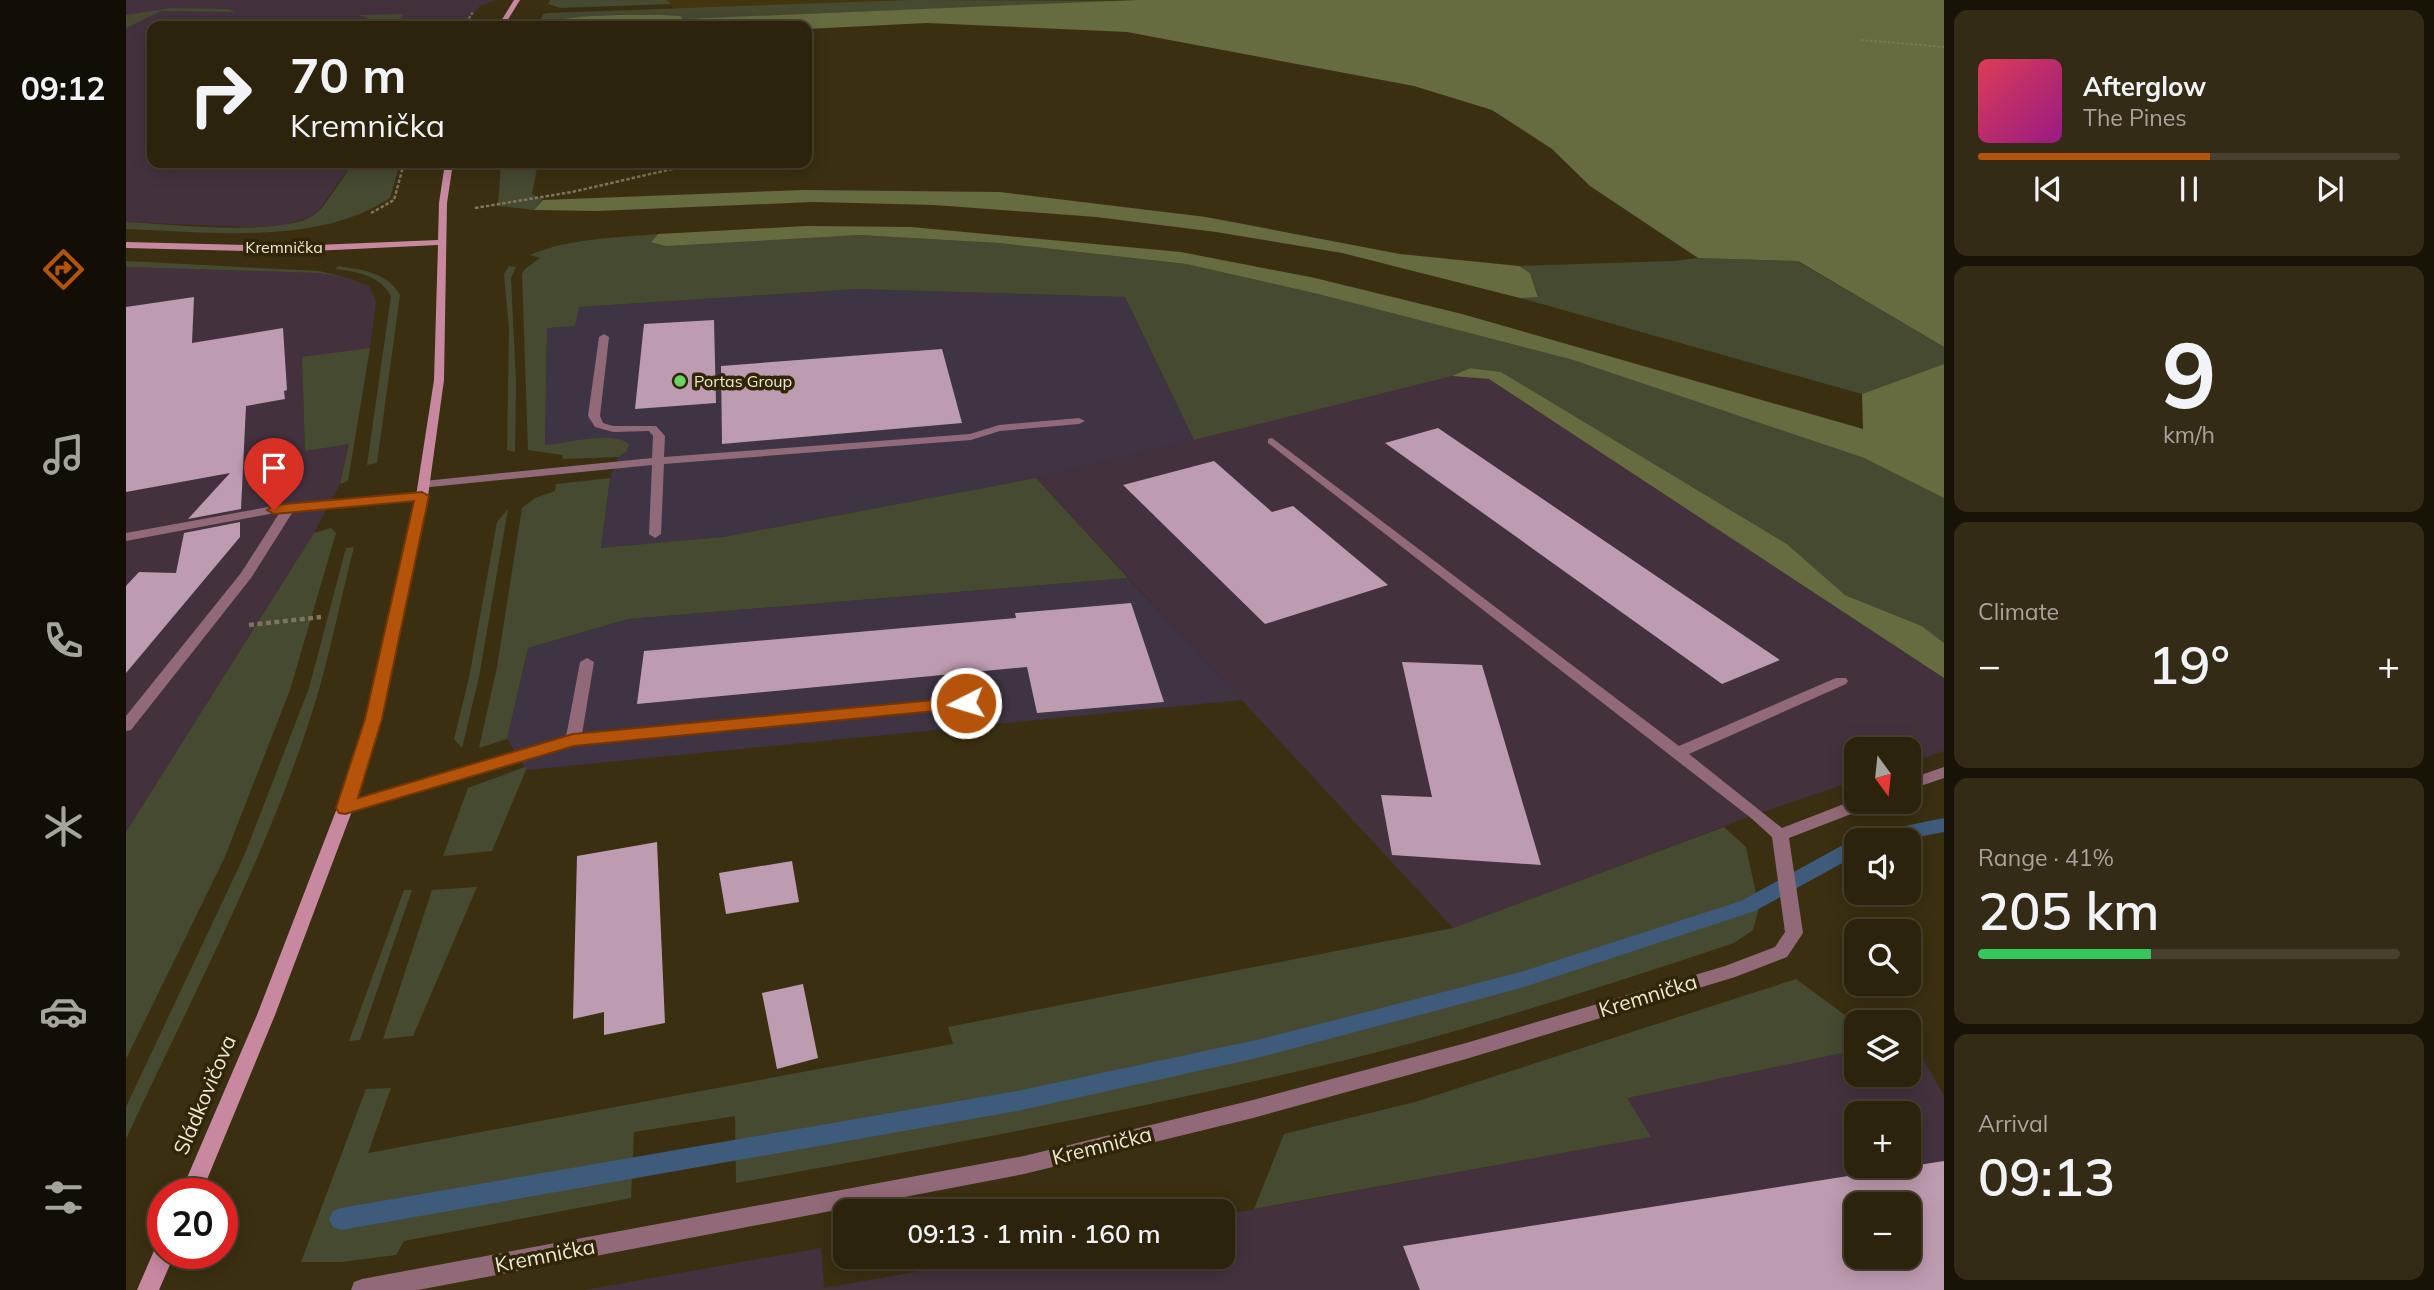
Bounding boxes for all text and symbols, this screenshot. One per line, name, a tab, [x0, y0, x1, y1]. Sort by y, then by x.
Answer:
text: 70 m	[290, 44, 406, 105]
icon: right	[175, 49, 266, 140]
text: 09:12	[21, 68, 105, 108]
text: Afterglow	[2083, 70, 2206, 103]
text: The Pines	[2083, 103, 2187, 132]
text: Kremnička	[290, 105, 445, 145]
icon: previous	[2029, 170, 2067, 208]
icon: pause	[2170, 170, 2208, 208]
icon: next	[2311, 170, 2349, 208]
street label: Kremnička	[245, 237, 323, 257]
icon: directions	[39, 245, 88, 294]
text: 9	[2162, 317, 2216, 431]
place label: Portas Group	[694, 371, 792, 391]
marker: Portas Group	[672, 373, 688, 389]
text: km/h	[2163, 420, 2215, 449]
icon: music	[39, 430, 88, 479]
pin	[244, 438, 304, 510]
icon: arrive	[255, 449, 293, 487]
text: Climate	[1978, 597, 2059, 626]
icon: phone	[39, 616, 88, 665]
text: 19°	[2148, 632, 2230, 697]
text: −	[1978, 641, 2001, 689]
text: +	[2377, 641, 2400, 689]
position arrow	[929, 666, 1003, 740]
north arrow	[1844, 737, 1922, 814]
map controls	[1844, 737, 1921, 1269]
icon: climate	[39, 802, 88, 851]
button: sound	[1844, 828, 1921, 905]
text: Range · 41%	[1978, 843, 2114, 872]
text: 205 km	[1978, 878, 2159, 943]
button: search	[1844, 919, 1921, 996]
street label: Kremnička	[1595, 968, 1700, 1022]
icon: car	[39, 987, 88, 1036]
button: layers	[1844, 1010, 1921, 1087]
street label: Sládkovičova	[167, 1031, 241, 1158]
button: +	[1844, 1101, 1921, 1178]
text: Arrival	[1978, 1109, 2048, 1138]
street label: Kremnička	[1049, 1120, 1154, 1170]
text: 09:13	[1978, 1144, 2115, 1209]
icon: filters	[39, 1173, 88, 1222]
speed limit sign: 20	[147, 1178, 238, 1269]
button: −	[1844, 1192, 1921, 1269]
text: 09:13 · 1 min · 160 m	[907, 1217, 1161, 1250]
street label: Kremnička	[492, 1233, 597, 1277]

